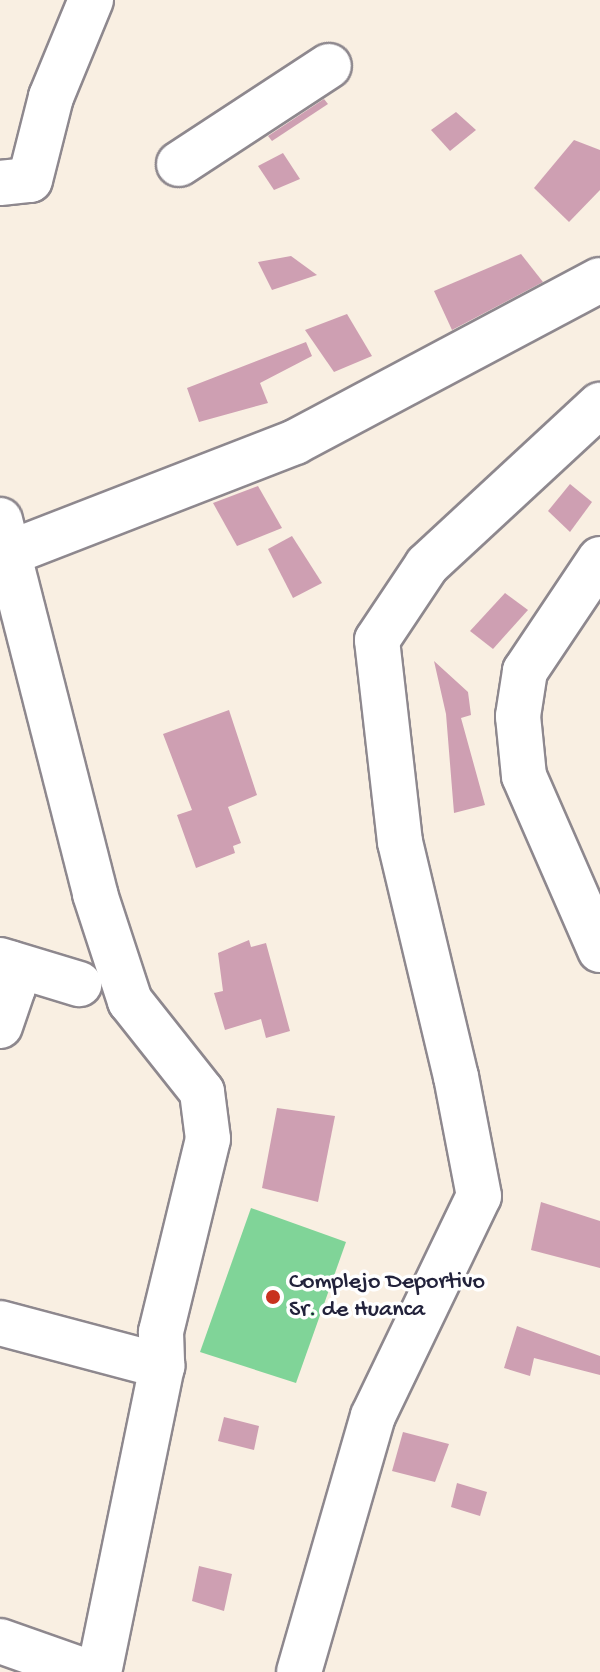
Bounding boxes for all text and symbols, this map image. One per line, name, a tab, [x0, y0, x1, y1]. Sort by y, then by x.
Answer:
place label: Complejo Deportivo Sr. de Huanca	[289, 1269, 485, 1325]
marker: Complejo Deportivo Sr. de Huanca	[264, 1288, 282, 1306]

